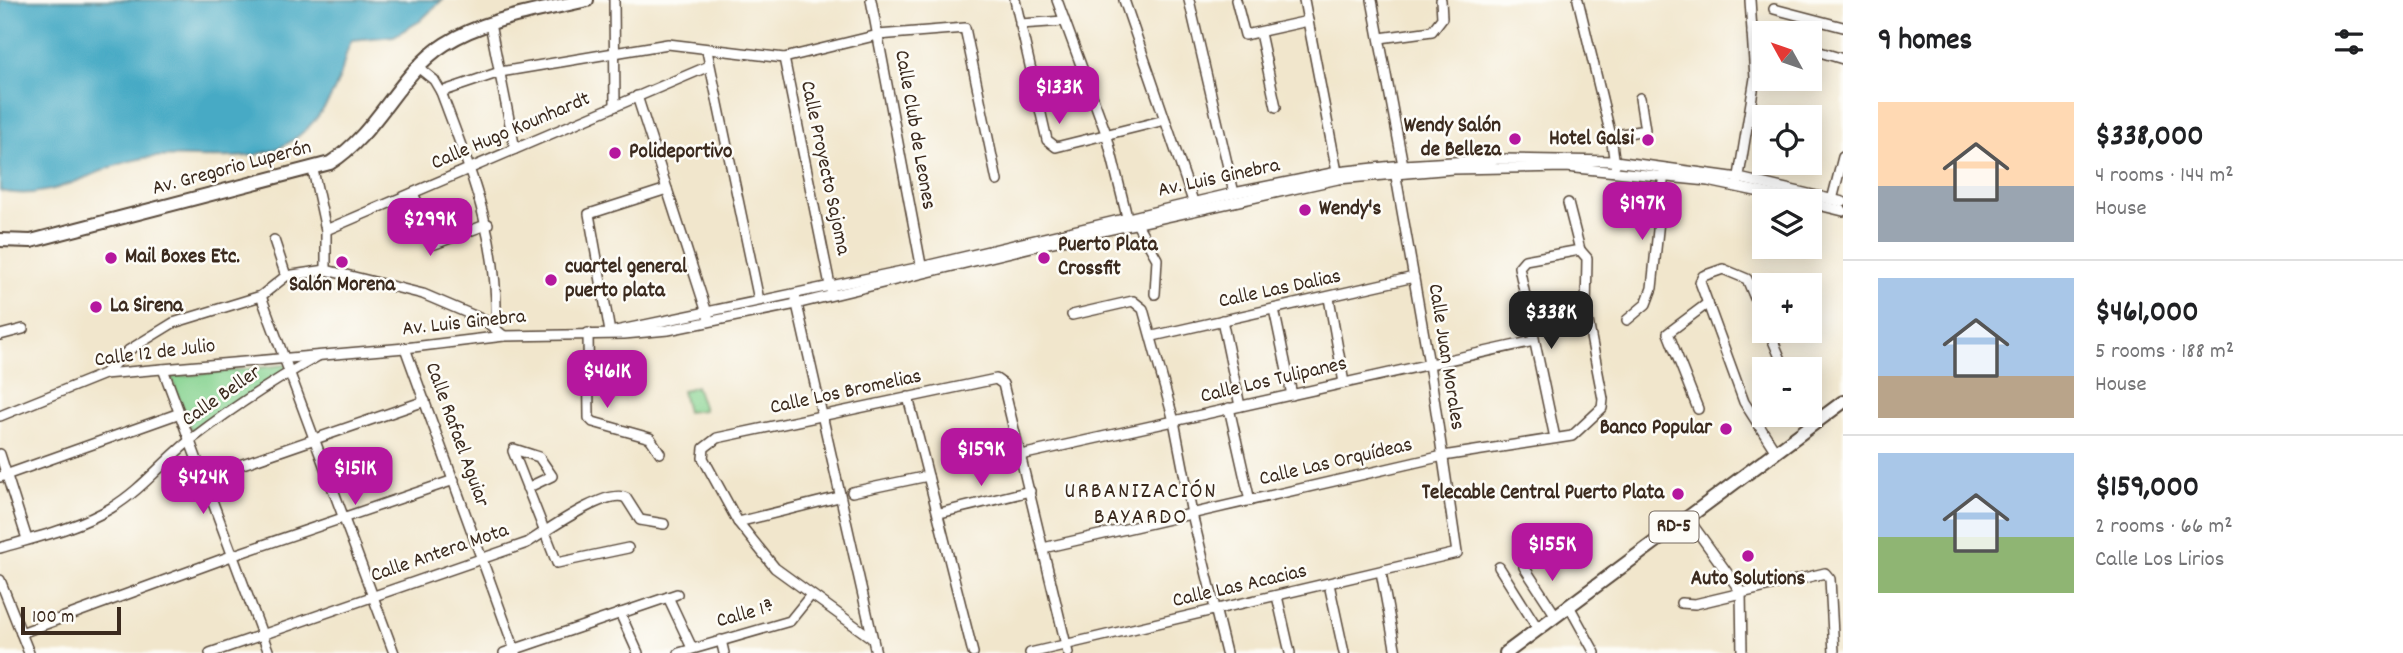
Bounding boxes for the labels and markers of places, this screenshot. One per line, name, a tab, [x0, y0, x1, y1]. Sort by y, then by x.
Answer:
pin: $133K	[1010, 66, 1108, 126]
place label: Wendy Salón de Belleza	[1404, 112, 1502, 166]
place label: Hotel Galsi	[1549, 125, 1634, 155]
marker: Wendy Salón de Belleza	[1507, 131, 1523, 147]
marker: Hotel Galsi	[1640, 132, 1656, 148]
place label: Polideportivo	[629, 138, 732, 168]
marker: Polideportivo	[607, 145, 623, 161]
pin: $197K	[1593, 182, 1691, 242]
place label: Wendy's	[1319, 195, 1381, 225]
pin: $299K	[381, 198, 479, 258]
marker: Wendy's	[1297, 202, 1313, 218]
place label: Puerto Plata Crossfit	[1058, 231, 1159, 285]
place label: Mail Boxes Etc.	[125, 243, 240, 273]
marker: Mail Boxes Etc.	[103, 250, 119, 266]
marker: Puerto Plata Crossfit	[1036, 250, 1052, 266]
place label: cuartel general puerto plata	[565, 253, 688, 307]
marker: Salón Morena	[334, 254, 350, 270]
place label: Salón Morena	[289, 271, 396, 301]
marker: cuartel general puerto plata	[543, 272, 559, 288]
place label: La Sirena	[110, 292, 184, 322]
pin: $338K	[1502, 292, 1600, 351]
marker: La Sirena	[88, 299, 104, 315]
pin: $461K	[558, 350, 656, 410]
place label: Banco Popular	[1600, 414, 1713, 444]
marker: Banco Popular	[1718, 421, 1734, 437]
pin: $159K	[932, 428, 1030, 488]
pin: $151K	[306, 448, 404, 507]
pin: $424K	[154, 456, 252, 516]
place label: Telecable Central Puerto Plata	[1422, 479, 1665, 509]
marker: Telecable Central Puerto Plata	[1670, 486, 1686, 502]
pin: $155K	[1503, 524, 1601, 583]
marker: Auto Solutions	[1740, 548, 1756, 564]
place label: Auto Solutions	[1691, 565, 1805, 595]

